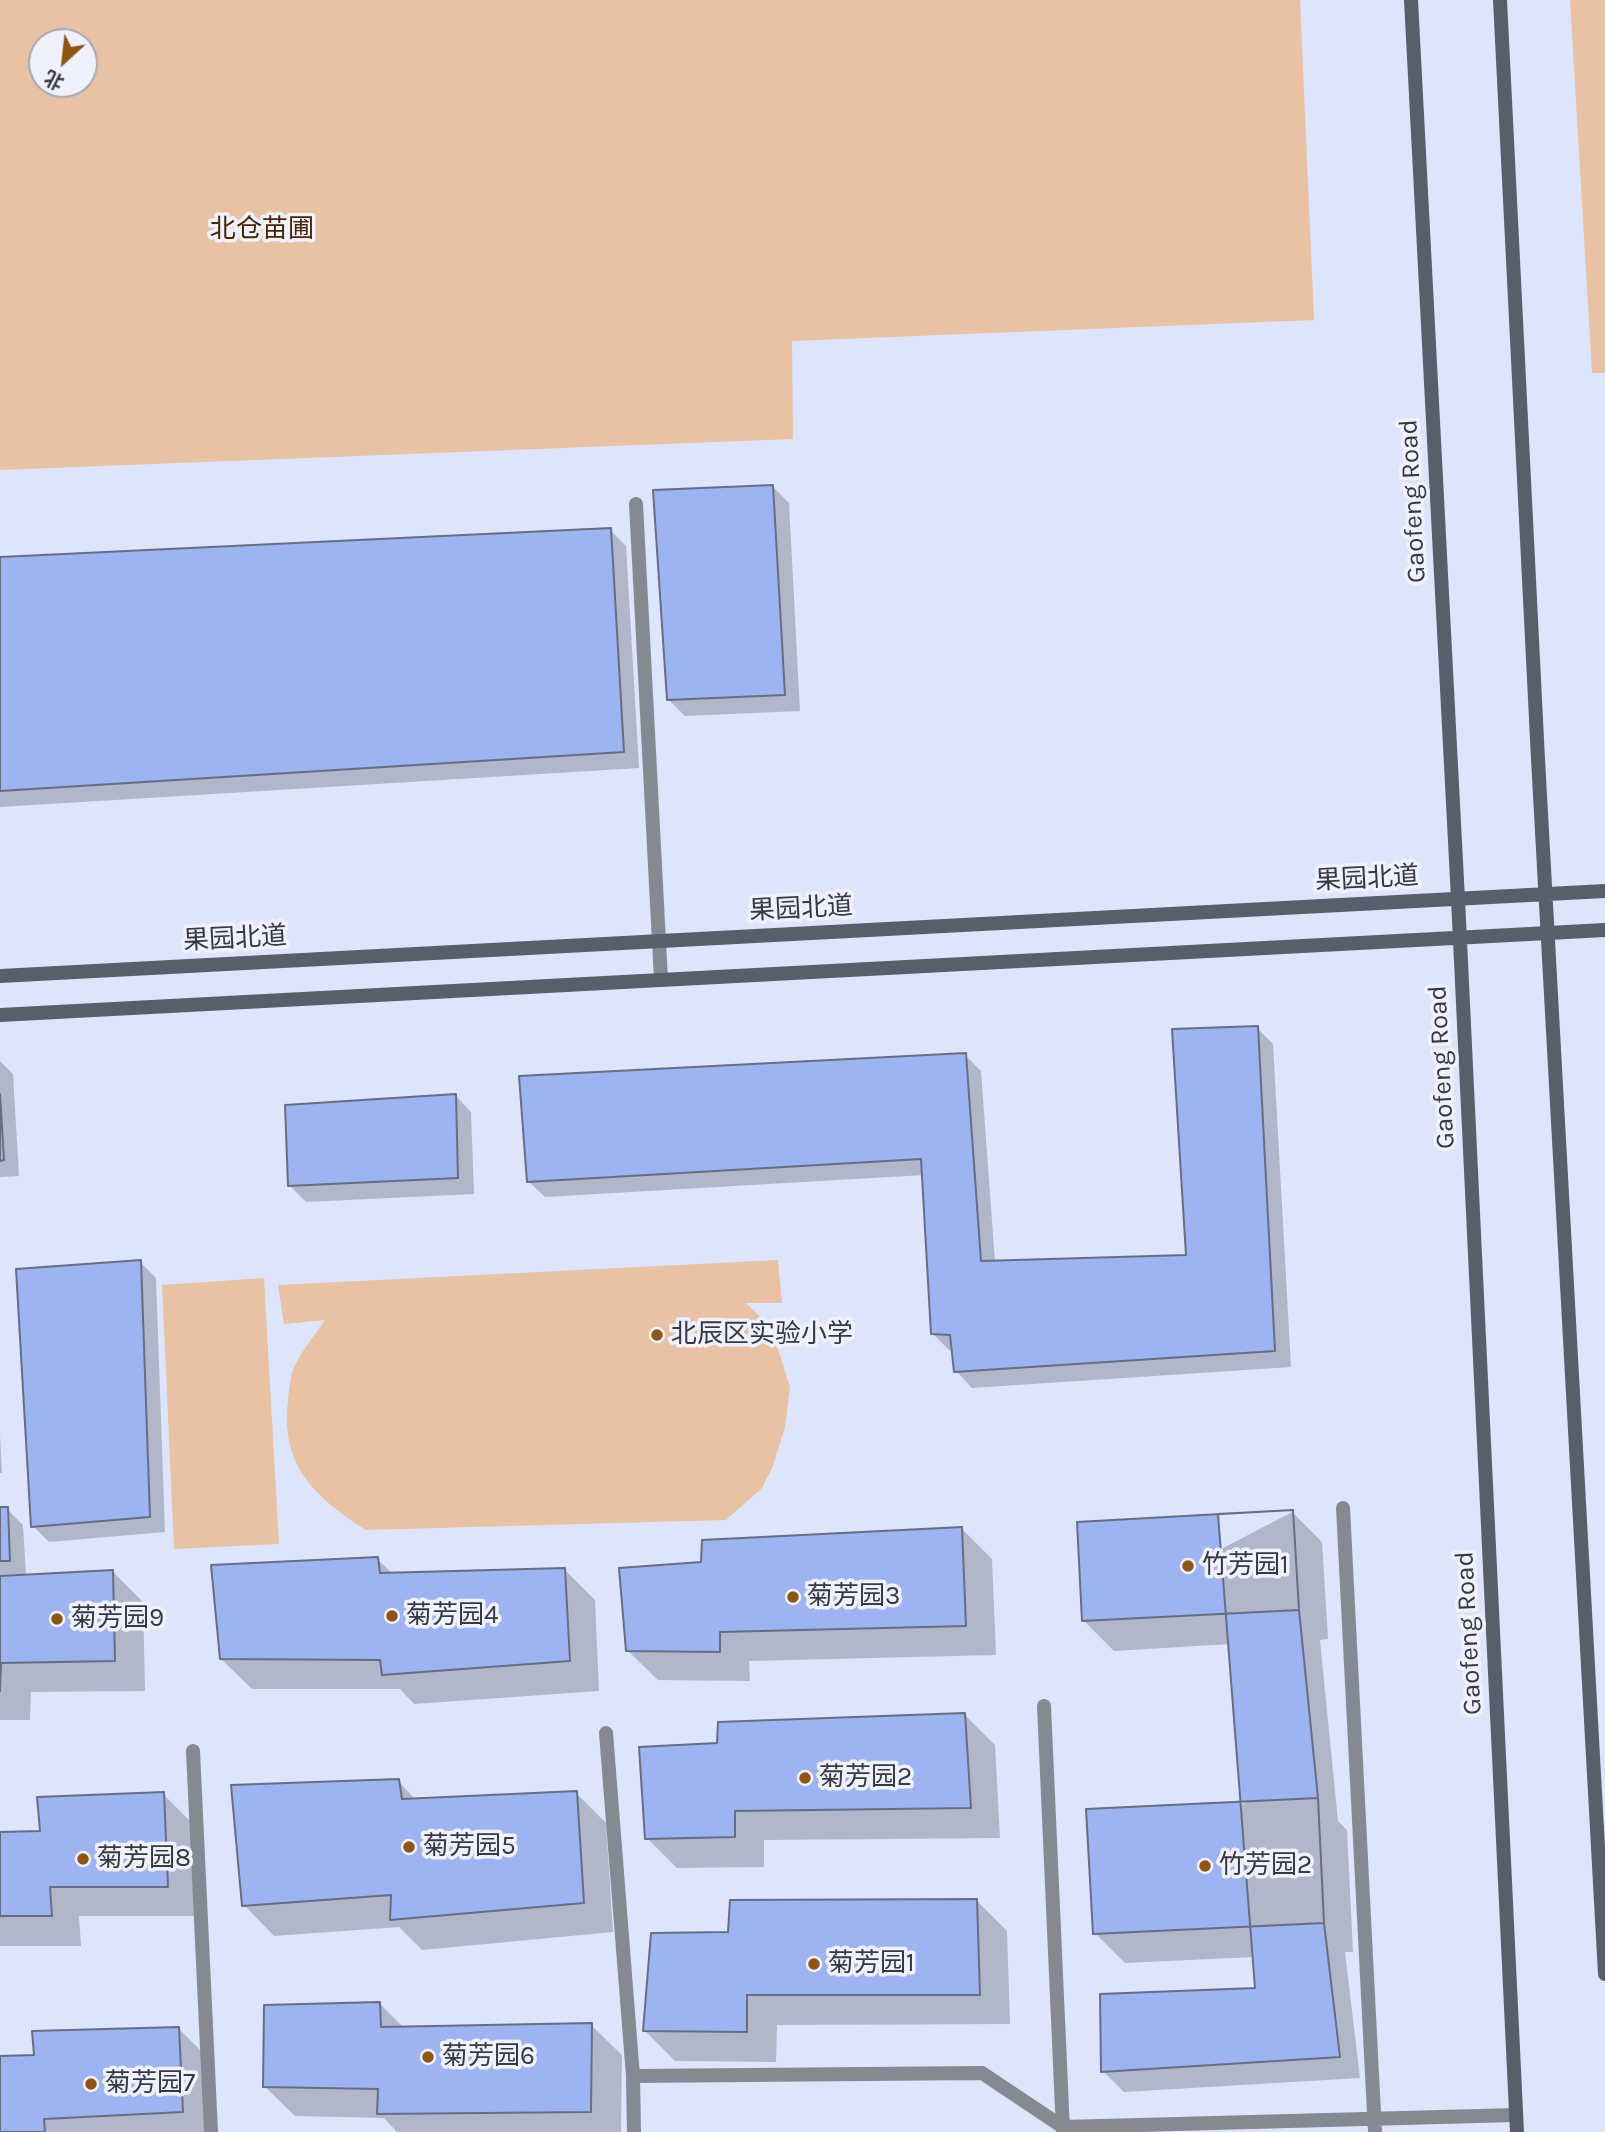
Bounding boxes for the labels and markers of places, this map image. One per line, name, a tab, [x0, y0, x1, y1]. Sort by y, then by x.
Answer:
place label: 北辰区实验小学	[671, 1319, 853, 1351]
marker: 北辰区实验小学	[649, 1327, 665, 1343]
place label: 竹芳园1	[1202, 1550, 1289, 1582]
marker: 竹芳园1	[1180, 1558, 1196, 1574]
place label: 菊芳园3	[807, 1581, 900, 1613]
marker: 菊芳园3	[785, 1589, 801, 1605]
place label: 菊芳园4	[406, 1600, 499, 1632]
place label: 菊芳园9	[71, 1603, 164, 1635]
marker: 菊芳园4	[384, 1608, 400, 1624]
marker: 菊芳园9	[49, 1611, 65, 1627]
place label: 菊芳园2	[819, 1762, 912, 1794]
marker: 菊芳园2	[797, 1770, 813, 1786]
place label: 菊芳园5	[423, 1831, 516, 1863]
marker: 菊芳园5	[401, 1839, 417, 1855]
place label: 菊芳园8	[97, 1843, 191, 1875]
place label: 竹芳园2	[1219, 1850, 1312, 1882]
marker: 菊芳园8	[75, 1851, 91, 1867]
marker: 竹芳园2	[1197, 1858, 1213, 1874]
place label: 菊芳园1	[828, 1948, 915, 1980]
marker: 菊芳园1	[806, 1956, 822, 1972]
place label: 菊芳园6	[442, 2041, 535, 2073]
marker: 菊芳园6	[420, 2049, 436, 2065]
place label: 菊芳园7	[105, 2068, 195, 2100]
marker: 菊芳园7	[83, 2076, 99, 2092]

